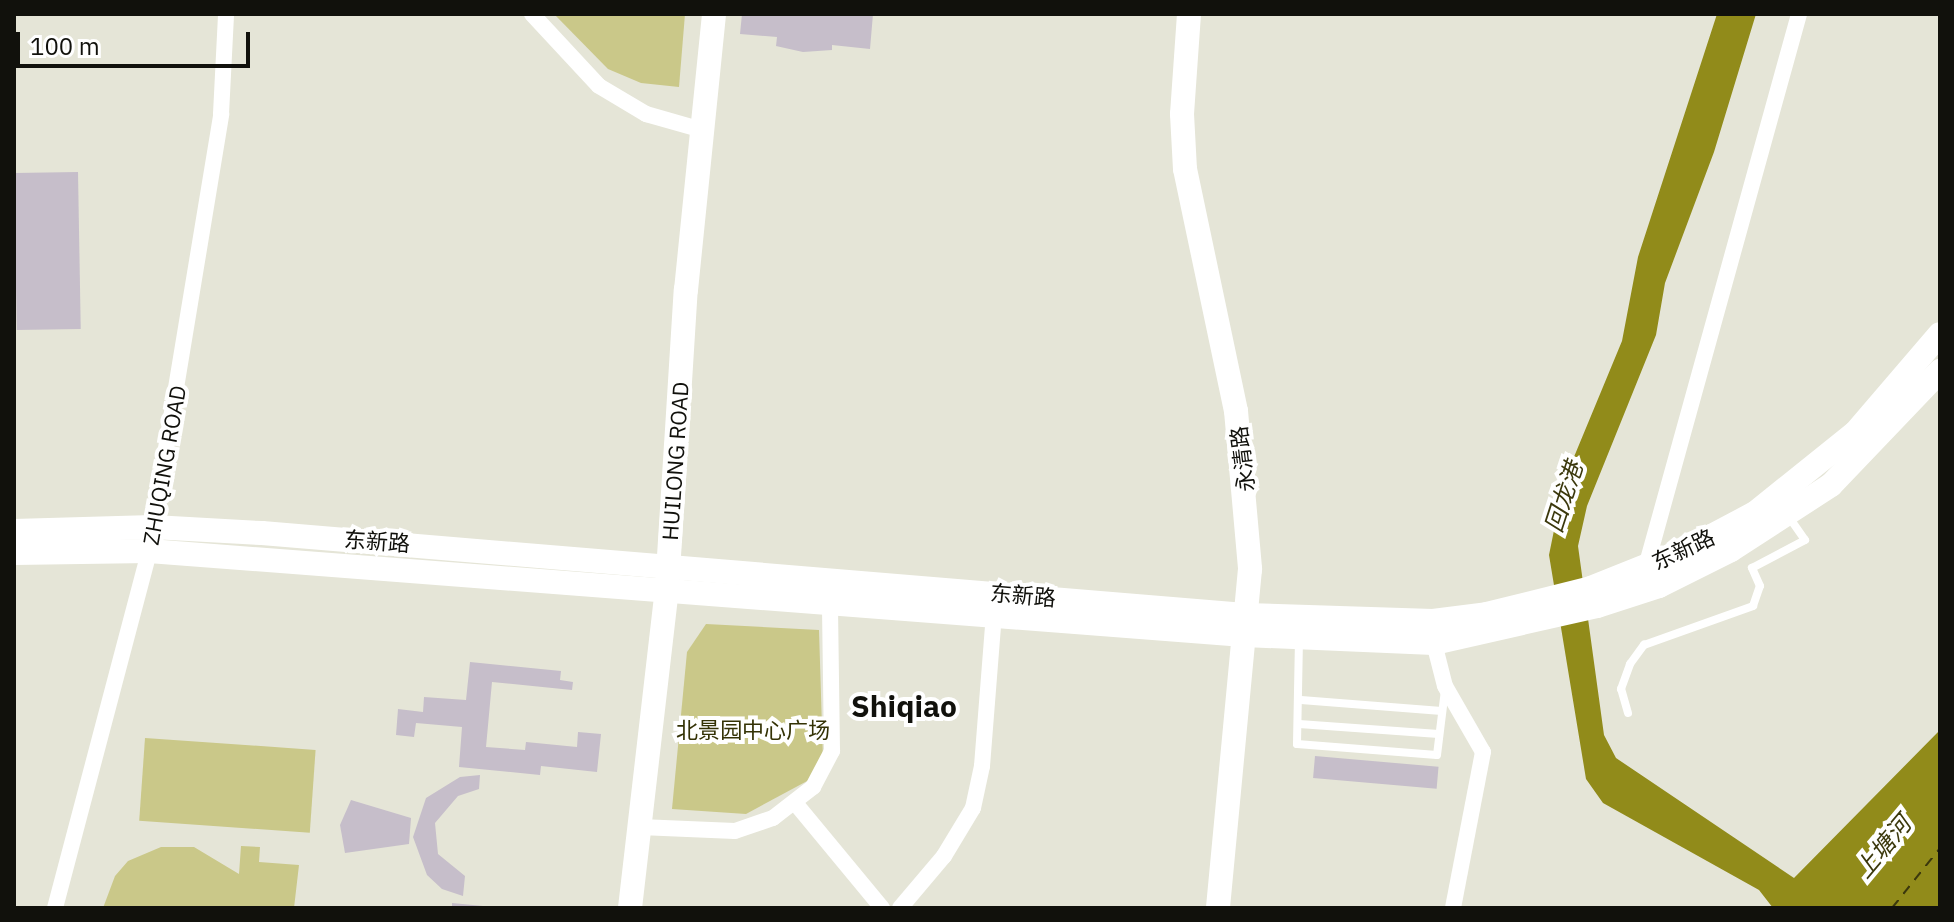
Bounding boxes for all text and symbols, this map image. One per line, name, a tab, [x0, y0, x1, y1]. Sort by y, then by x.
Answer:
scale bar	[20, 16, 254, 66]
text: 100 m	[30, 30, 100, 62]
street label: HUILONG ROAD	[656, 381, 694, 541]
street label: ZHUQING ROAD	[137, 383, 191, 547]
street label: 永清路	[1225, 425, 1259, 493]
water label: 回龙港	[1539, 458, 1589, 536]
street label: 东新路	[1648, 523, 1718, 575]
street label: 东新路	[343, 526, 411, 556]
street label: 东新路	[989, 579, 1057, 611]
district label: Shiqiao	[851, 688, 957, 724]
park label: 北景园中心广场	[676, 717, 830, 743]
water label: 上塘河	[1849, 810, 1917, 884]

